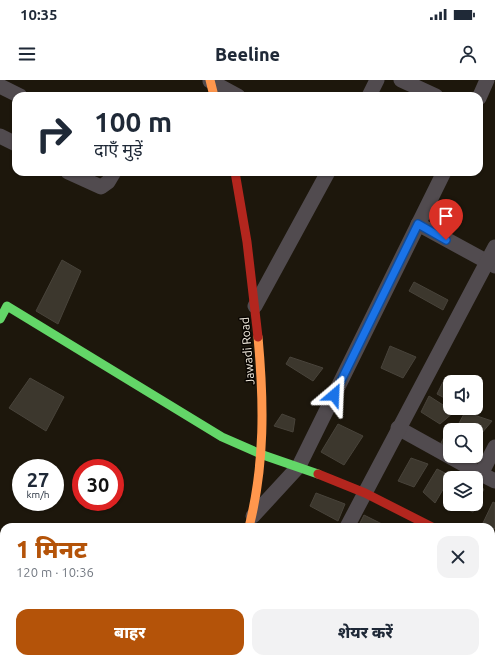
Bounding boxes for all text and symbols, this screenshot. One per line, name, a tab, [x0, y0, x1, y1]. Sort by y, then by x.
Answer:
text: 10:35	[20, 6, 58, 23]
icon: menu	[16, 43, 38, 65]
icon: person	[457, 43, 479, 65]
text: Beeline	[215, 44, 280, 64]
text: 100 m	[94, 106, 172, 137]
icon: right	[28, 108, 80, 160]
text: दाएँ मुड़ें	[94, 139, 143, 159]
pin	[429, 199, 463, 240]
icon: arrive	[435, 205, 457, 227]
street label: Jawadi Road	[238, 317, 256, 385]
position arrow	[313, 374, 355, 416]
map controls	[443, 375, 483, 511]
button: sound	[443, 375, 483, 415]
button: search	[443, 423, 483, 463]
speed limit sign: 30	[72, 459, 124, 511]
text: 27	[27, 468, 49, 491]
button: layers	[443, 471, 483, 511]
text: km/h	[26, 489, 50, 500]
text: 1 मिनट	[16, 536, 87, 563]
button: close	[437, 536, 479, 578]
text: 120 m · 10:36	[16, 565, 94, 579]
button: बाहर	[16, 609, 244, 655]
button: शेयर करें	[252, 609, 479, 655]

